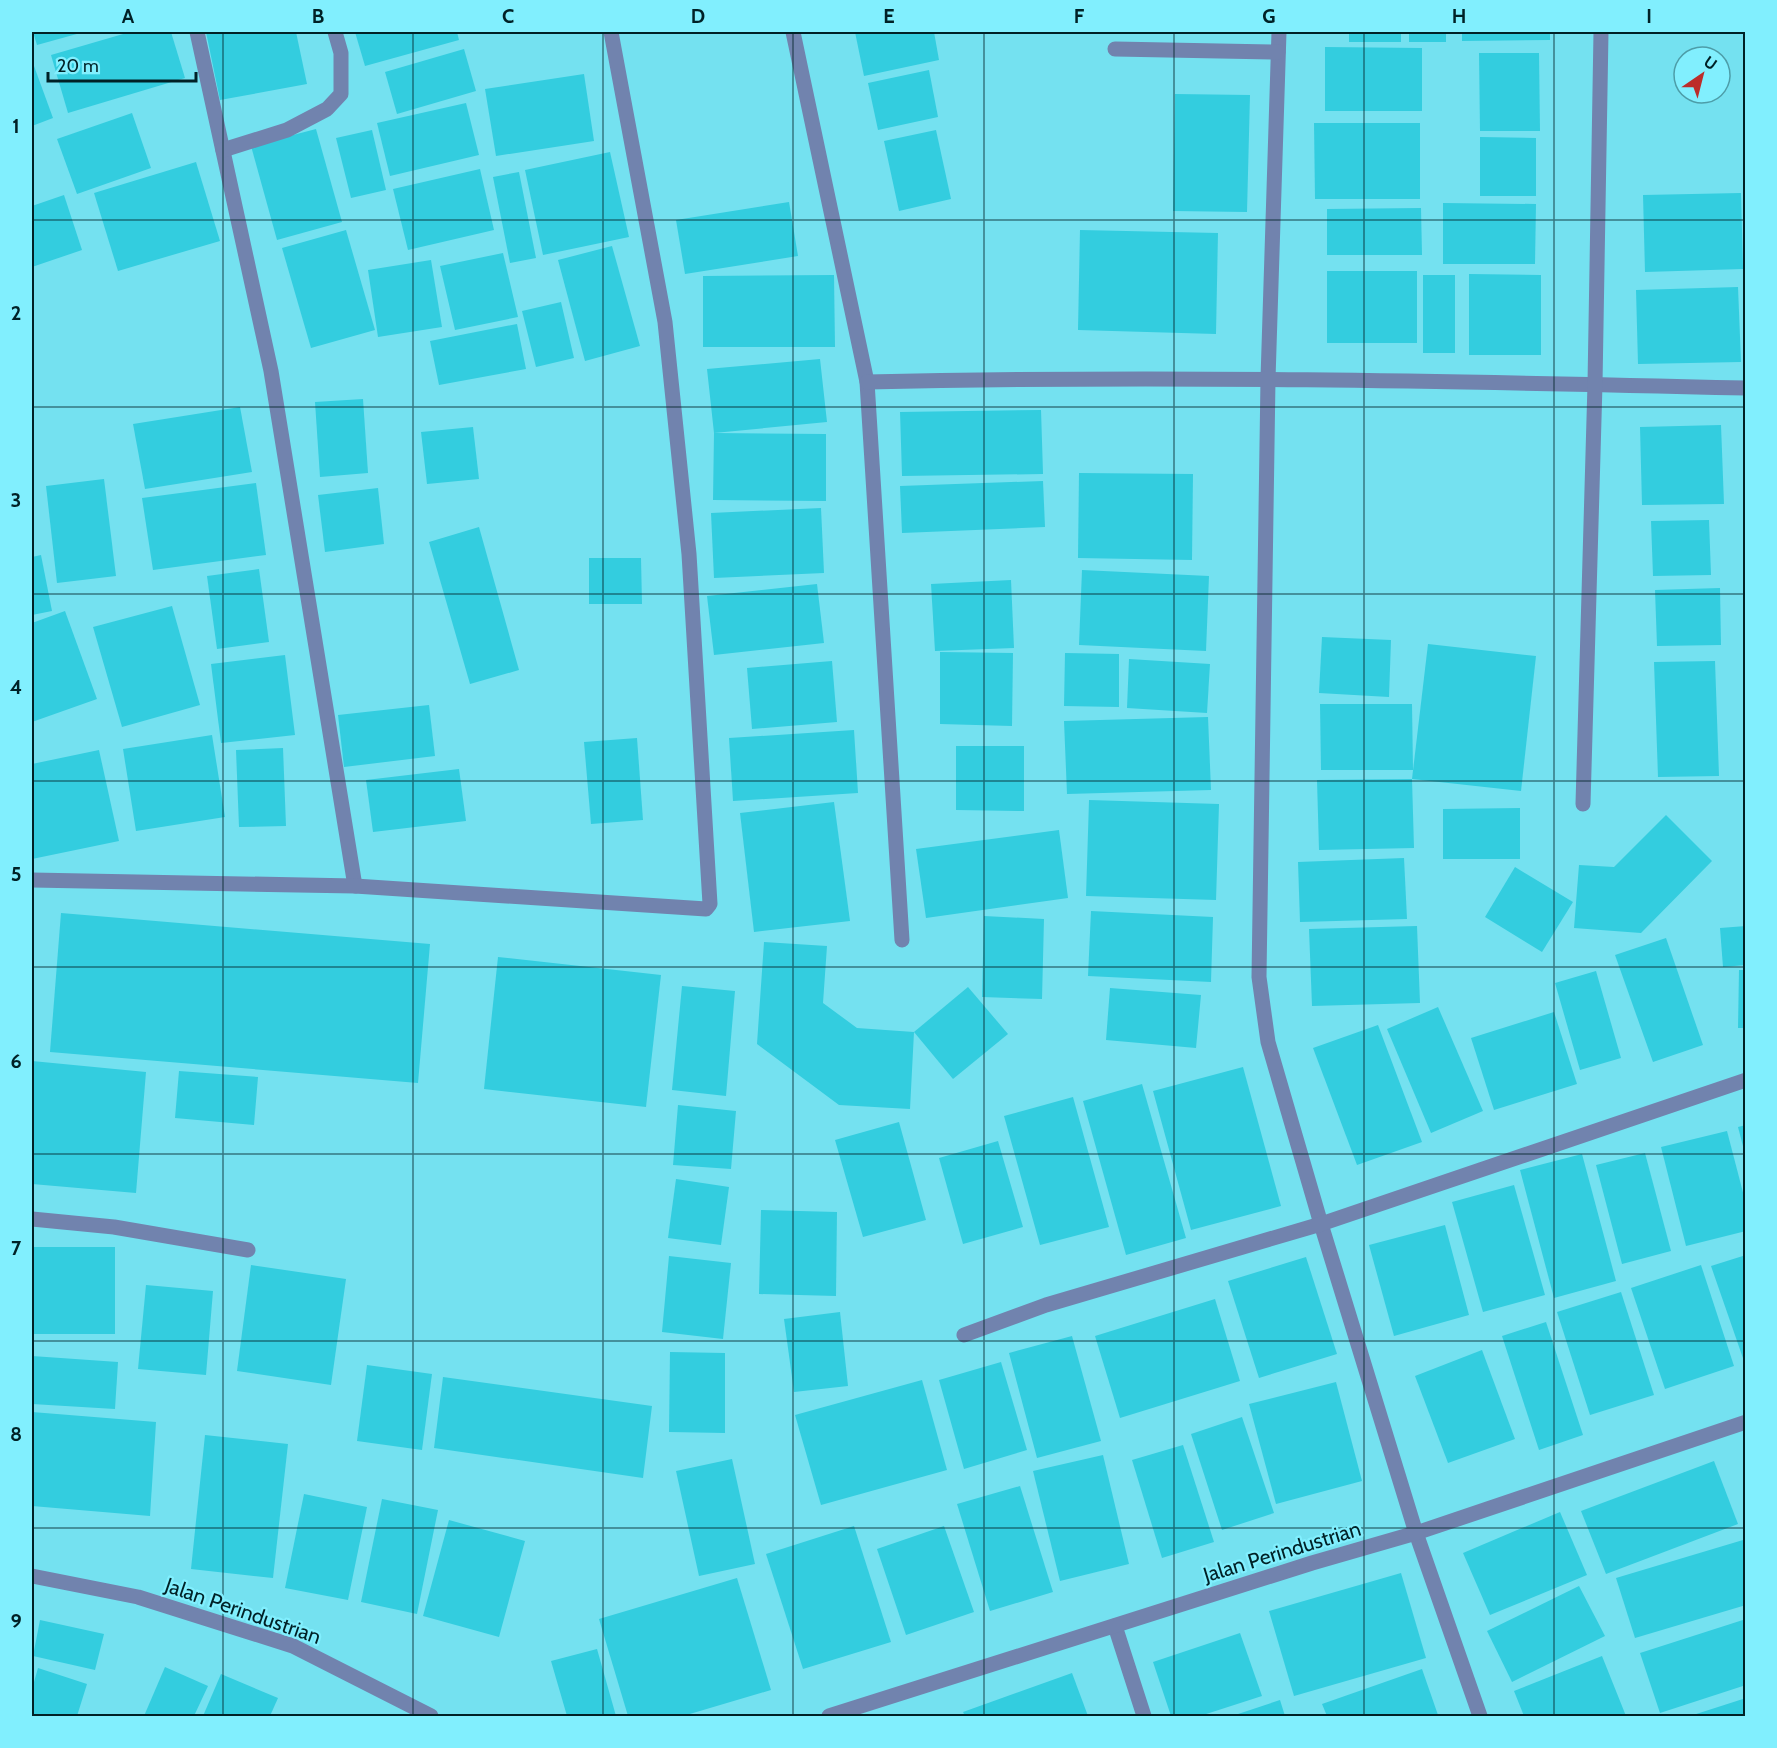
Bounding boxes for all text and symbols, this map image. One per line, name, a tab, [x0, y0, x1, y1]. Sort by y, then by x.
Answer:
text: A	[122, 4, 135, 28]
text: B	[312, 4, 324, 28]
text: C	[502, 4, 514, 28]
text: D	[691, 4, 705, 28]
text: E	[883, 4, 895, 28]
text: F	[1074, 4, 1085, 28]
text: G	[1262, 4, 1276, 28]
text: H	[1452, 4, 1466, 28]
text: I	[1646, 4, 1652, 28]
scale bar	[48, 45, 196, 83]
north arrow	[1672, 45, 1732, 105]
text: U	[1700, 52, 1720, 74]
text: 20 m	[57, 55, 99, 77]
text: 1	[12, 114, 20, 138]
text: 2	[11, 301, 21, 325]
text: 3	[11, 488, 21, 512]
text: 4	[10, 675, 22, 699]
text: 5	[11, 862, 21, 886]
text: 6	[10, 1049, 22, 1073]
text: 7	[11, 1236, 22, 1260]
text: 8	[10, 1422, 22, 1446]
street label: Jalan Perindustrian	[1199, 1516, 1364, 1588]
street label: Jalan Perindustrian	[161, 1572, 324, 1649]
text: 9	[10, 1609, 22, 1633]

